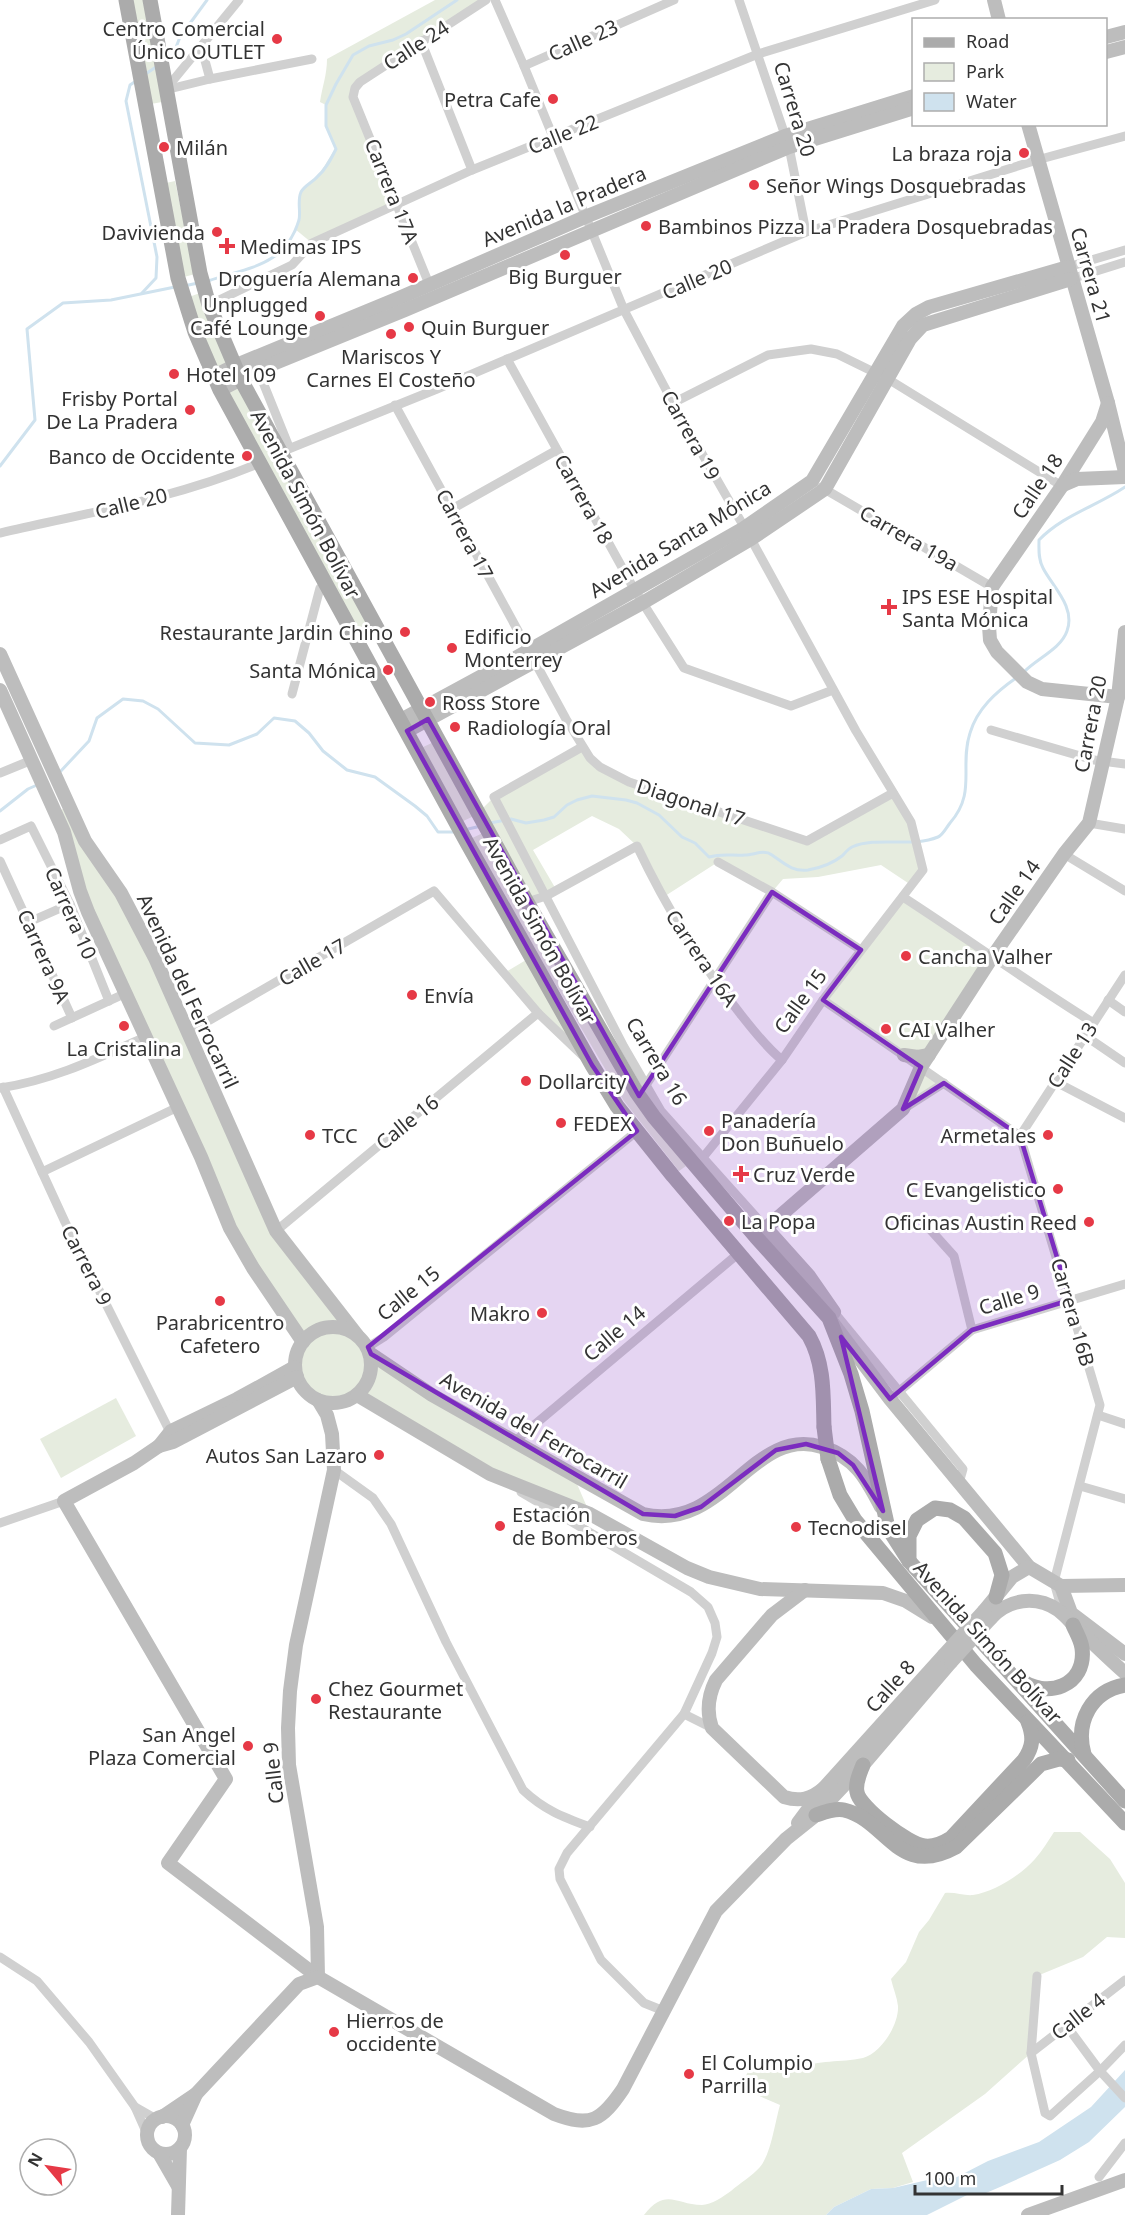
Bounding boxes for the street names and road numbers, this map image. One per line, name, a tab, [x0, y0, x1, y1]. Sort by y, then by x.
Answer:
street label: Calle 24	[378, 13, 455, 76]
street label: Calle 23	[544, 13, 622, 67]
street label: Carrera 20	[768, 58, 822, 160]
street label: Calle 22	[524, 108, 602, 160]
street label: Carrera 17A	[359, 134, 425, 248]
street label: Avenida la Pradera	[478, 159, 650, 253]
street label: Carrera 21	[1064, 224, 1118, 326]
street label: Calle 20	[658, 252, 736, 306]
street label: Carrera 19	[655, 385, 727, 485]
street label: Avenida Simón Bolívar	[245, 405, 367, 603]
street label: Calle 18	[1005, 448, 1069, 524]
street label: Carrera 18	[548, 449, 620, 549]
street label: Avenida Santa Mónica	[584, 474, 776, 604]
street label: Calle 20	[92, 481, 170, 525]
street label: Carrera 17	[430, 484, 500, 584]
street label: Carrera 19a	[855, 499, 963, 577]
street label: Carrera 20	[1067, 673, 1113, 775]
street label: Diagonal 17	[633, 772, 749, 832]
street label: Avenida Simón Bolívar	[477, 832, 603, 1028]
street label: Calle 14	[982, 854, 1046, 930]
street label: Carrera 10	[39, 863, 103, 963]
street label: Avenida del Ferrocarril	[131, 889, 245, 1093]
street label: Carrera 16A	[660, 904, 744, 1012]
street label: Carrera 9A	[11, 905, 77, 1007]
street label: Calle 17	[273, 932, 351, 992]
street label: Calle 15	[767, 963, 833, 1039]
street label: Carrera 16	[620, 1012, 694, 1110]
street label: Calle 13	[1041, 1017, 1103, 1093]
street label: Calle 16	[370, 1088, 444, 1156]
street label: Carrera 9	[55, 1220, 119, 1310]
street label: Carrera 16B	[1045, 1255, 1101, 1369]
street label: Calle 15	[371, 1259, 445, 1327]
street label: Calle 9	[975, 1277, 1043, 1321]
street label: Calle 14	[577, 1299, 651, 1367]
street label: Avenida del Ferrocarril	[435, 1365, 633, 1495]
street label: Avenida Simón Bolívar	[908, 1555, 1068, 1729]
street label: Calle 8	[859, 1654, 921, 1718]
street label: Calle 9	[256, 1741, 290, 1805]
street label: Calle 4	[1045, 1986, 1111, 2046]

